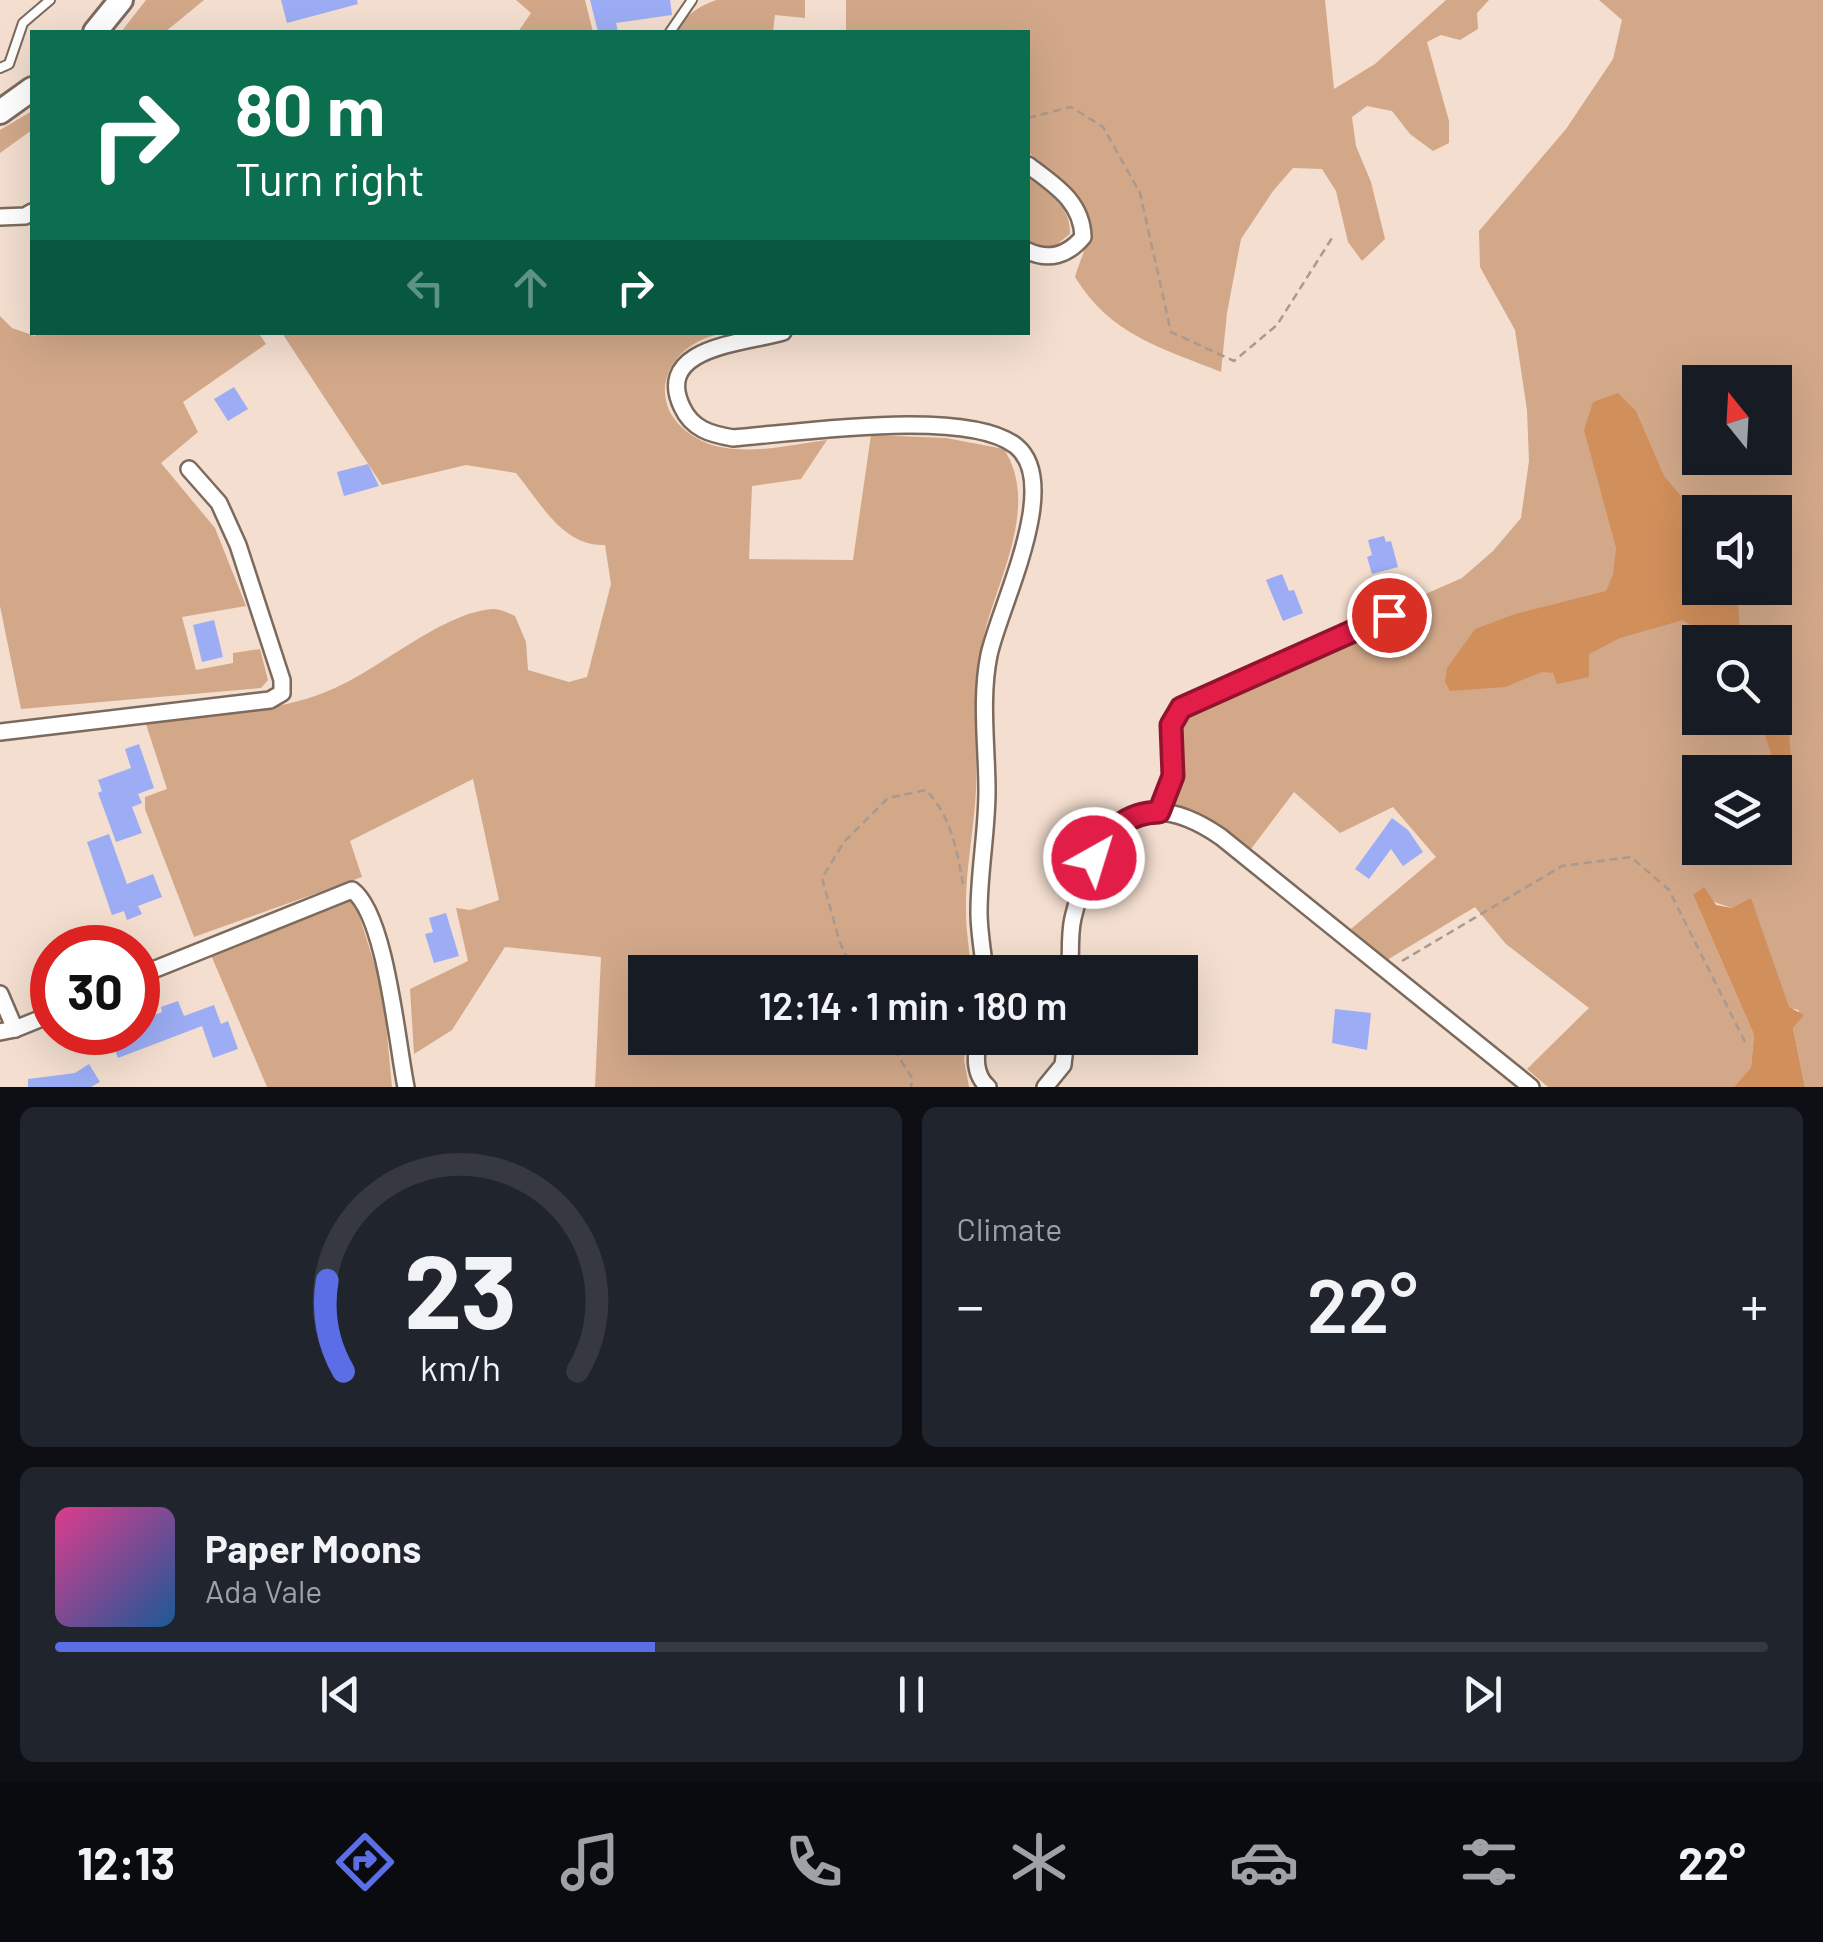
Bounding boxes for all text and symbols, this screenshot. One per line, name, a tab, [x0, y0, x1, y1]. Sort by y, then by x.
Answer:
text: 80 m	[235, 66, 385, 150]
icon: right	[70, 70, 200, 200]
text: Turn right	[235, 151, 425, 205]
icon: left	[398, 260, 453, 315]
icon: ahead	[503, 260, 558, 315]
icon: right	[608, 260, 663, 315]
north arrow	[1682, 365, 1792, 475]
map controls	[1682, 365, 1792, 865]
button: sound	[1682, 495, 1792, 605]
pin	[1347, 573, 1432, 658]
icon: arrive	[1362, 588, 1417, 643]
button: search	[1682, 625, 1792, 735]
button: layers	[1682, 755, 1792, 865]
position arrow	[1042, 806, 1146, 910]
speed limit sign: 30	[30, 925, 160, 1055]
text: 12:14 · 1 min · 180 m	[759, 982, 1067, 1028]
text: Climate	[957, 1209, 1062, 1247]
text: 23	[404, 1225, 517, 1350]
text: 22°	[1307, 1258, 1418, 1348]
text: −	[957, 1271, 984, 1337]
text: +	[1740, 1271, 1768, 1337]
text: km/h	[420, 1345, 501, 1388]
text: Paper Moons	[205, 1525, 421, 1571]
text: Ada Vale	[205, 1571, 322, 1609]
icon: previous	[313, 1667, 368, 1722]
icon: pause	[884, 1667, 939, 1722]
icon: next	[1455, 1667, 1510, 1722]
icon: directions	[330, 1827, 400, 1897]
icon: music	[555, 1827, 625, 1897]
icon: phone	[779, 1827, 849, 1897]
icon: climate	[1004, 1827, 1074, 1897]
icon: car	[1229, 1827, 1299, 1897]
icon: filters	[1454, 1827, 1524, 1897]
text: 12:13	[77, 1835, 175, 1889]
text: 22°	[1678, 1835, 1746, 1889]

